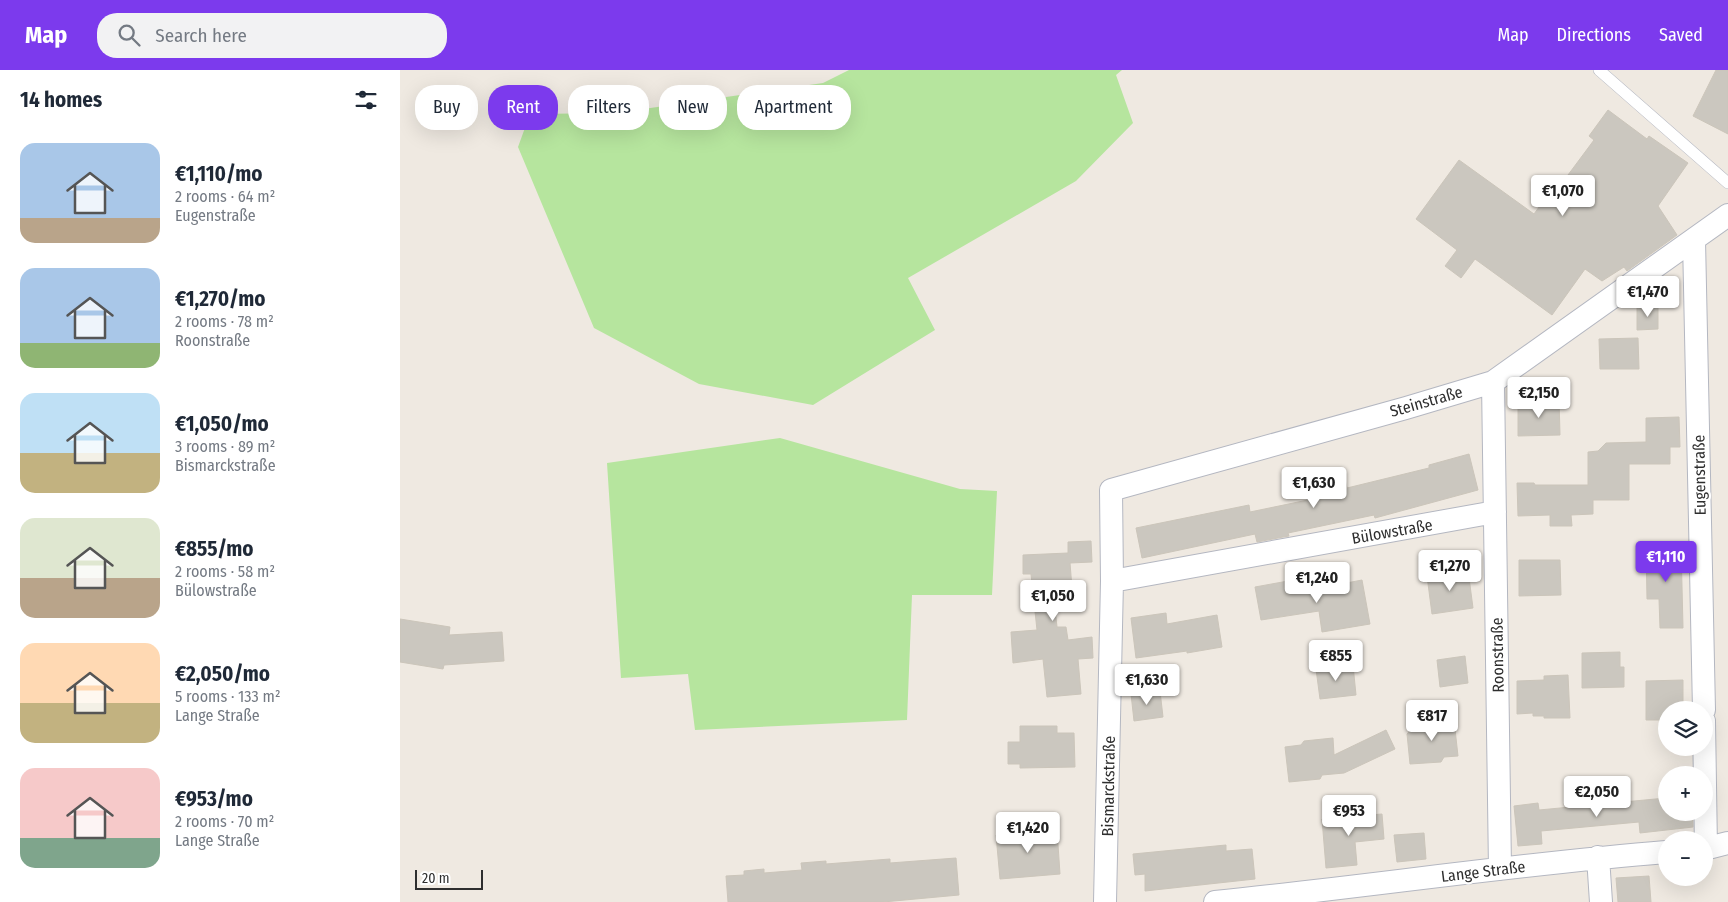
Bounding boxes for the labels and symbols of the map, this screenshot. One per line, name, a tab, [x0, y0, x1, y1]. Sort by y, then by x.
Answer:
pin: €1,070	[1522, 174, 1604, 217]
pin: €1,470	[1607, 276, 1689, 318]
pin: €2,150	[1498, 376, 1580, 419]
street label: Steinstraße	[1388, 382, 1465, 421]
street label: Eugenstraße	[1689, 434, 1710, 516]
pin: €1,630	[1273, 466, 1355, 509]
street label: Bülowstraße	[1350, 515, 1434, 548]
pin: €1,110	[1625, 540, 1707, 583]
pin: €1,270	[1409, 550, 1491, 592]
pin: €1,240	[1276, 562, 1358, 604]
pin: €1,050	[1012, 580, 1094, 622]
street label: Roonstraße	[1487, 617, 1508, 693]
pin: €855	[1306, 640, 1366, 682]
pin: €1,630	[1106, 664, 1188, 706]
pin: €817	[1402, 700, 1462, 742]
street label: Bismarckstraße	[1098, 735, 1119, 836]
pin: €2,050	[1556, 776, 1638, 818]
pin: €953	[1319, 794, 1379, 837]
pin: €1,420	[987, 812, 1069, 854]
street label: Lange Straße	[1440, 857, 1526, 886]
scale bar	[415, 867, 482, 890]

